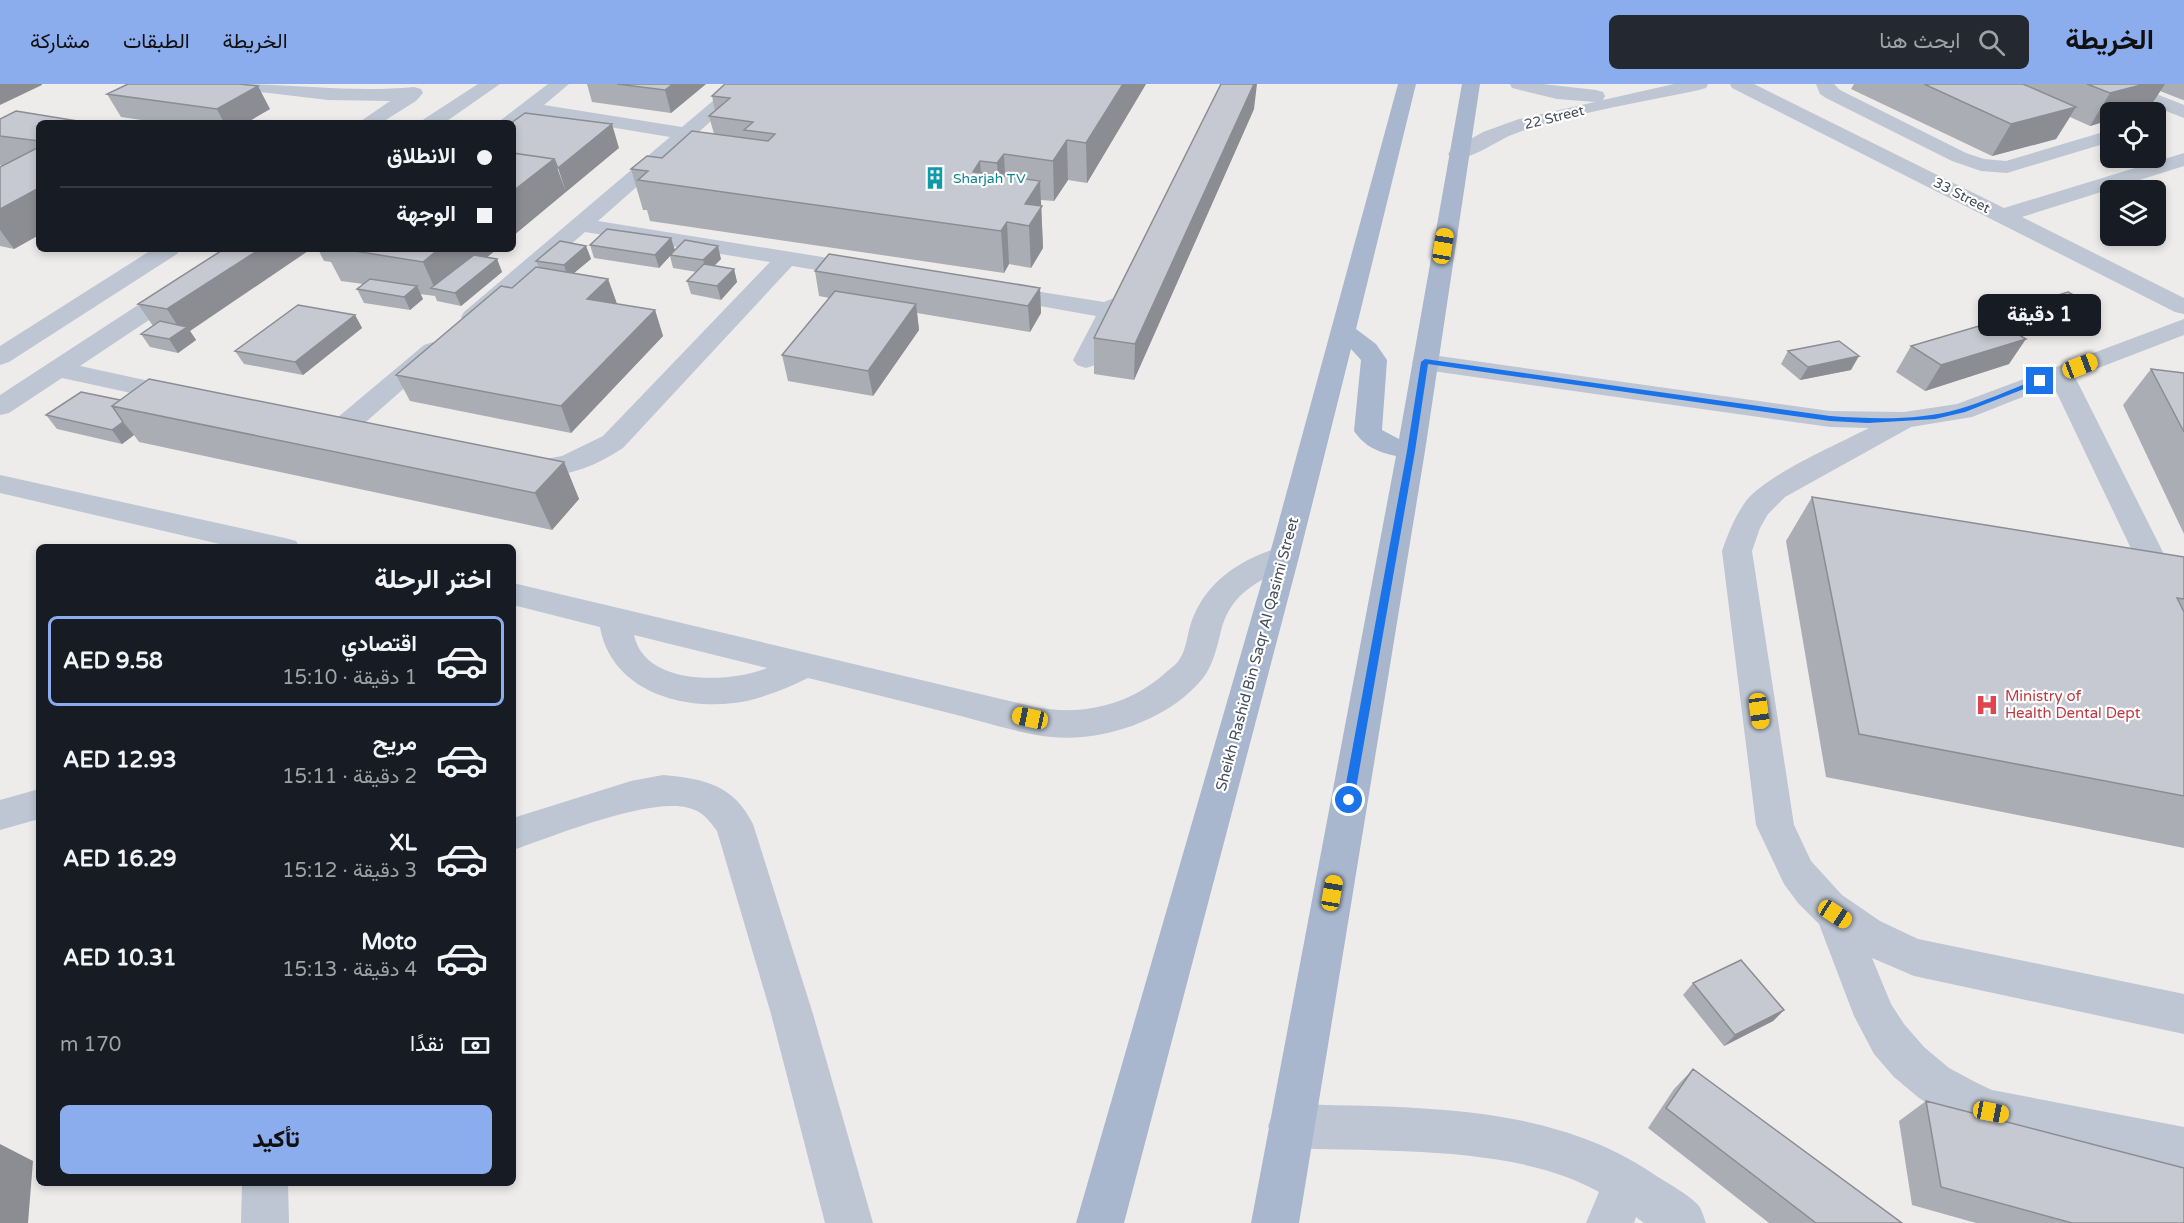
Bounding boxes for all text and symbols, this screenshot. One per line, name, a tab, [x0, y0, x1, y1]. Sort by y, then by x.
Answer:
search box	[1609, 15, 2029, 69]
text: الخريطة	[2065, 23, 2154, 57]
icon: search	[1975, 26, 2008, 59]
text: ابحث هنا	[1879, 28, 1960, 54]
text: مشاركة	[30, 29, 90, 54]
text: الطبقات	[123, 29, 190, 54]
text: الخريطة	[223, 29, 288, 54]
street label: 22 Street	[1522, 102, 1587, 133]
map controls	[2100, 102, 2166, 246]
button: locate	[2100, 102, 2166, 168]
text: الانطلاق	[387, 143, 456, 169]
building icon: Sharjah TV	[922, 165, 948, 191]
place label: Sharjah TV	[953, 170, 1026, 187]
street label: 33 Street	[1931, 174, 1993, 217]
button: layers	[2100, 180, 2166, 246]
text: الوجهة	[396, 201, 456, 227]
car	[1431, 227, 1455, 265]
callout: 1 دقيقة	[1978, 294, 2102, 336]
text: 1 دقيقة	[2007, 303, 2072, 327]
car	[2060, 351, 2100, 381]
route end	[2026, 367, 2053, 394]
street label: Sheikh Rashid Bin Saqr Al Qasimi Street	[1212, 515, 1302, 793]
text: اختر الرحلة	[374, 563, 492, 596]
text: اقتصادي	[341, 631, 417, 657]
icon: car	[435, 634, 489, 688]
text: AED 9.58	[63, 648, 163, 674]
text: 1 دقيقة · 15:10	[282, 666, 417, 690]
place label: Ministry of Health Dental Dept	[2005, 687, 2141, 722]
car	[1748, 692, 1770, 730]
hospital icon: Ministry of Health Dental Dept	[1974, 692, 2000, 718]
car	[1011, 705, 1049, 731]
text: مريح	[373, 730, 417, 756]
icon: car	[435, 733, 489, 787]
text: AED 12.93	[63, 747, 177, 773]
text: 2 دقيقة · 15:11	[282, 765, 417, 789]
route start	[1335, 786, 1362, 813]
text: XL	[390, 830, 417, 856]
icon: car	[435, 832, 489, 886]
text: AED 16.29	[63, 846, 177, 872]
text: 3 دقيقة · 15:12	[282, 859, 417, 883]
car	[1320, 874, 1344, 912]
car	[1815, 897, 1855, 931]
text: Moto	[361, 929, 417, 955]
icon: car	[435, 931, 489, 985]
text: AED 10.31	[63, 945, 177, 971]
text: 4 دقيقة · 15:13	[282, 958, 417, 982]
icon: cash	[459, 1029, 492, 1062]
text: نقدًا	[410, 1031, 444, 1057]
text: 170 m	[60, 1033, 121, 1057]
car	[1972, 1100, 2010, 1124]
button: تأكيد	[60, 1105, 492, 1174]

